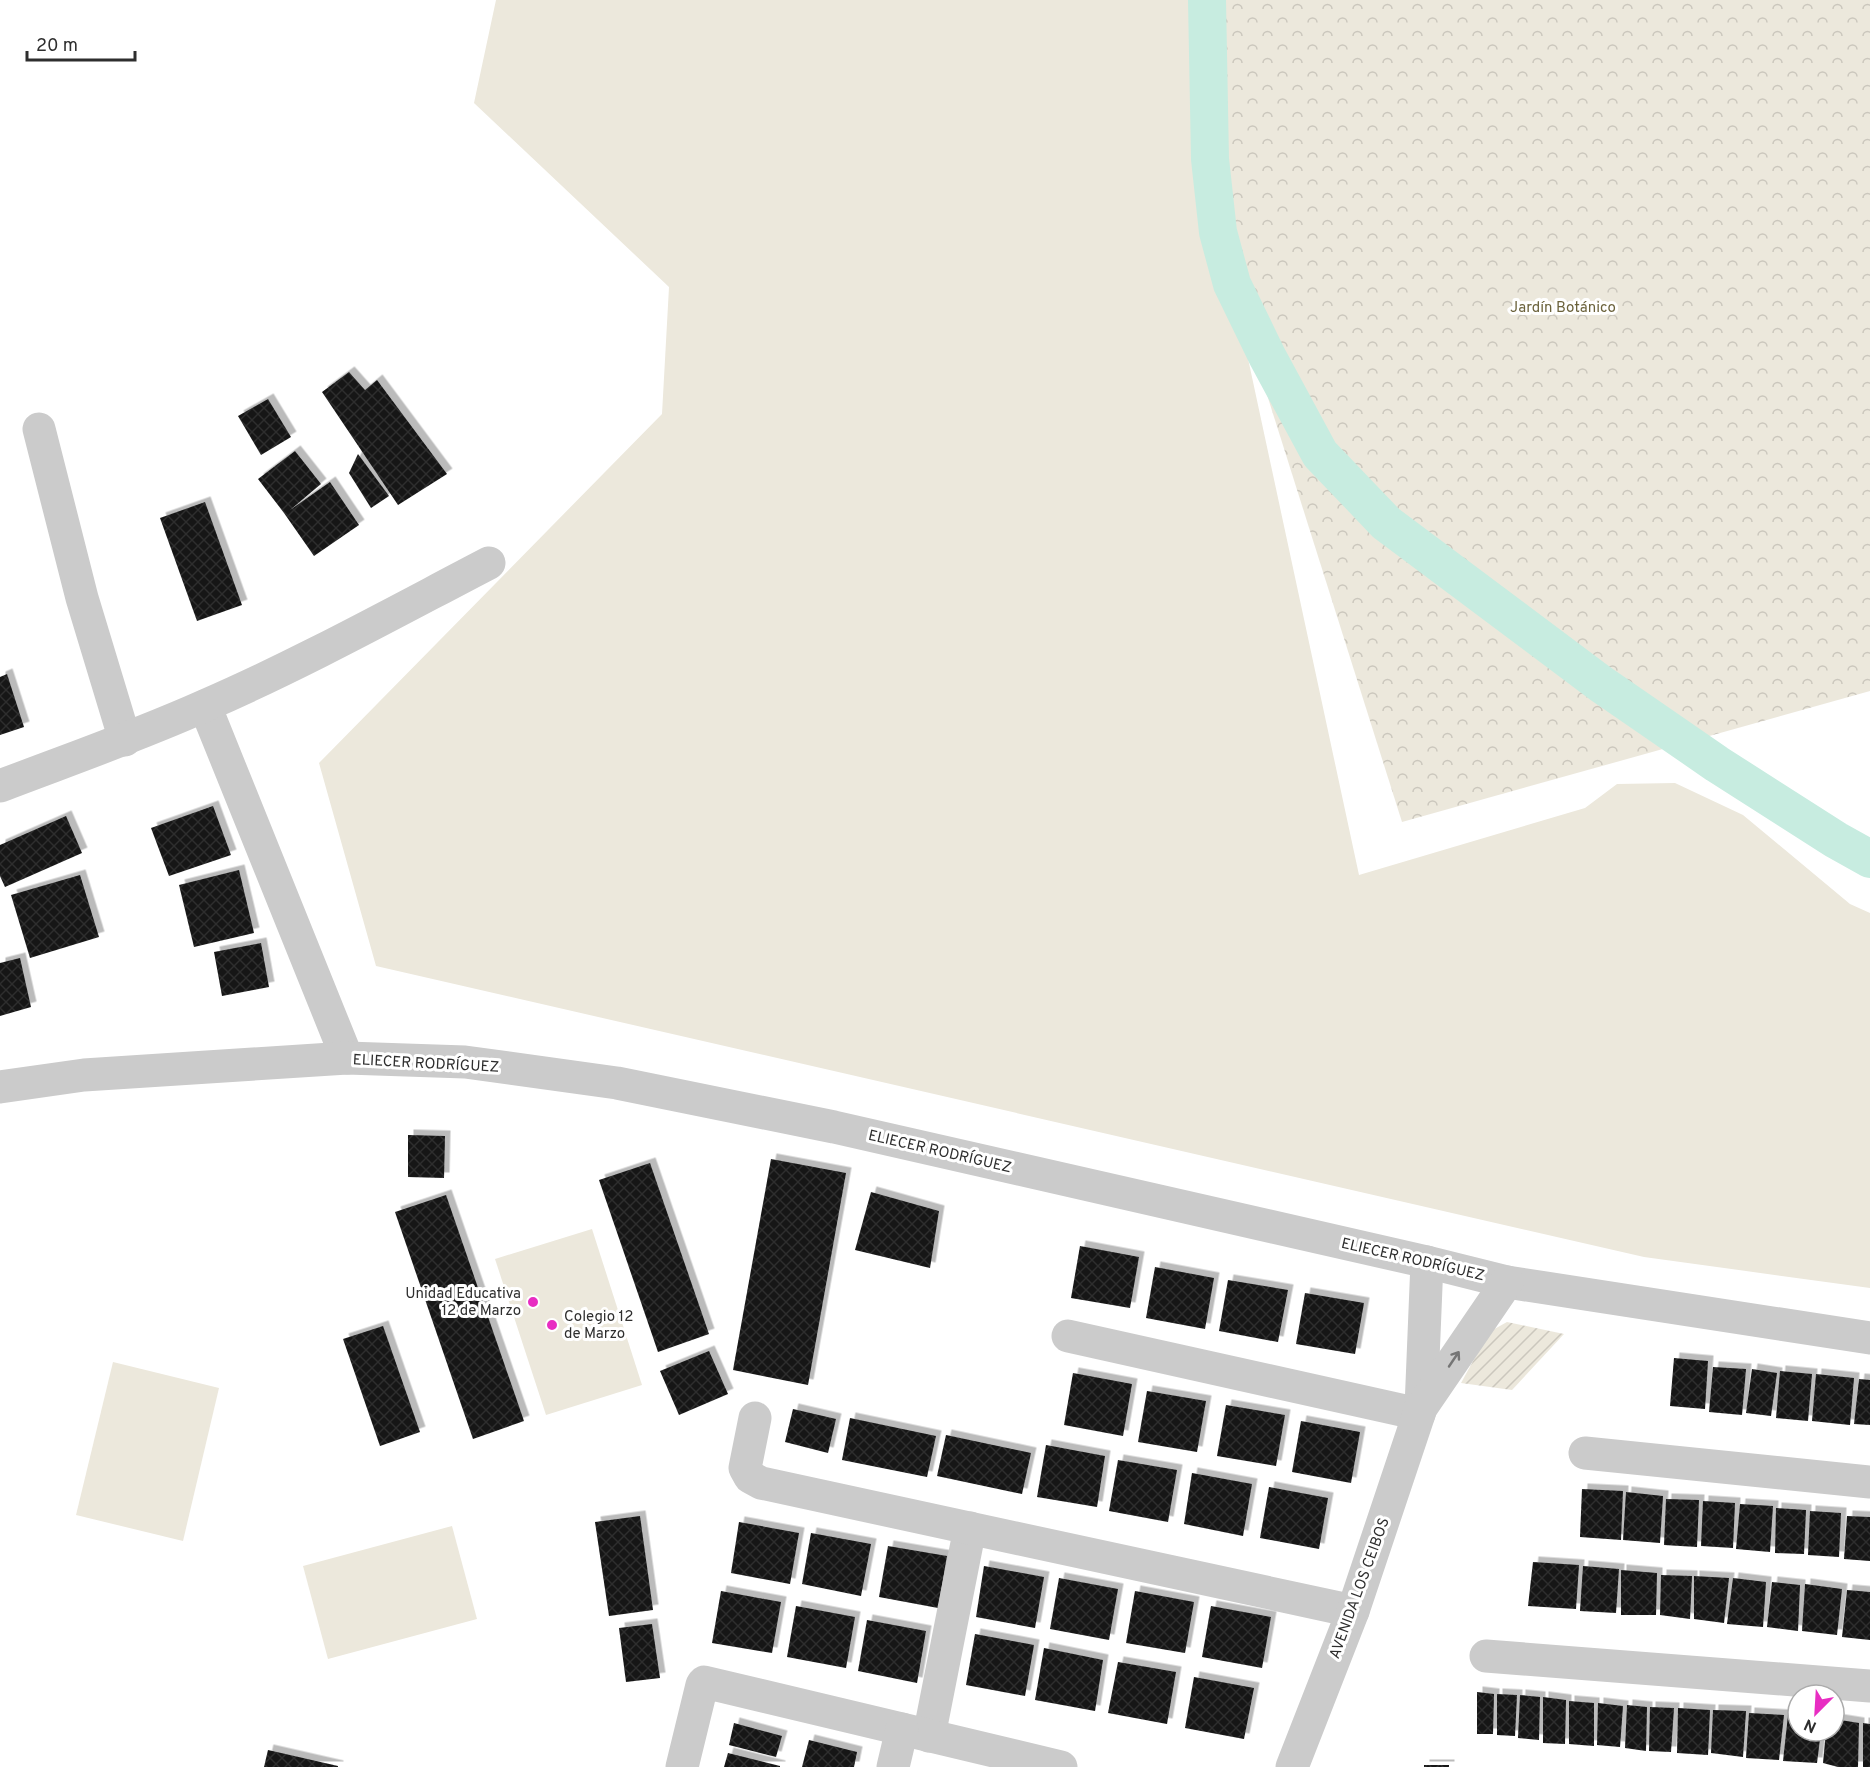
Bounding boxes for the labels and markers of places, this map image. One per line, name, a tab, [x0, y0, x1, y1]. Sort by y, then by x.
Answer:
place label: Unidad Educativa 12 de Marzo	[405, 1285, 521, 1321]
marker: Unidad Educativa 12 de Marzo	[526, 1295, 540, 1309]
place label: Colegio 12 de Marzo	[564, 1308, 633, 1344]
marker: Colegio 12 de Marzo	[545, 1318, 559, 1332]

